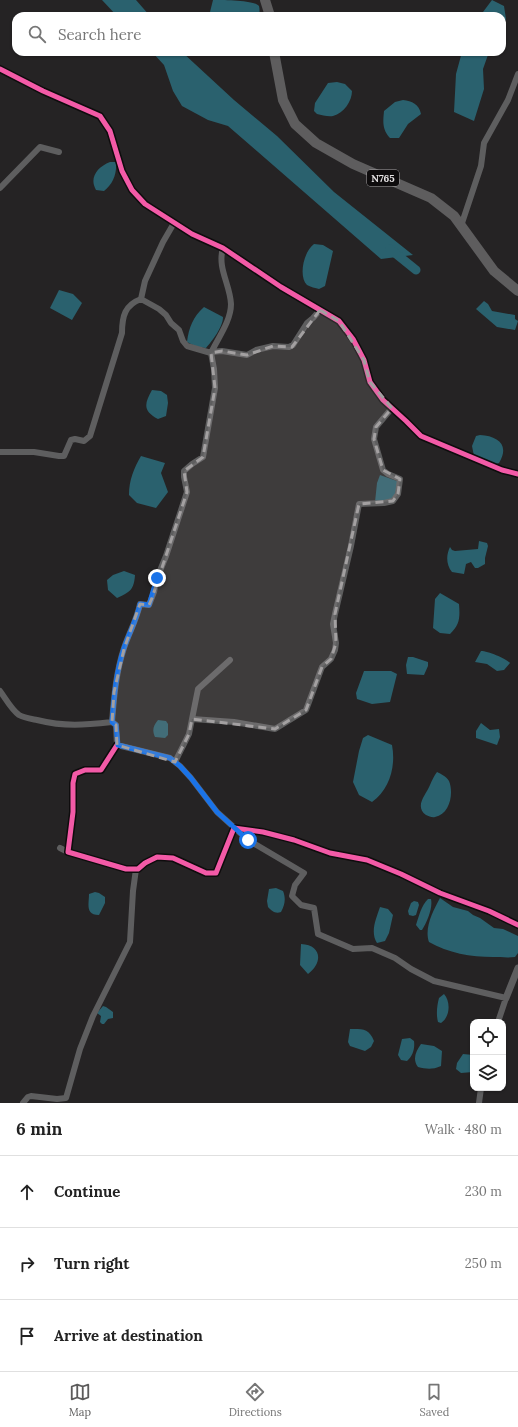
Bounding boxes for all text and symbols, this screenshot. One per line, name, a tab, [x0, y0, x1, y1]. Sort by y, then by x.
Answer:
search box	[12, 12, 506, 56]
icon: search	[26, 23, 48, 45]
text: Search here	[58, 25, 141, 44]
road number: N765	[367, 170, 399, 186]
route end	[148, 569, 166, 587]
route start	[239, 831, 257, 849]
map controls	[470, 1019, 506, 1091]
button: locate	[470, 1019, 506, 1055]
button: layers	[470, 1055, 506, 1091]
text: 6 min	[16, 1118, 62, 1140]
text: Walk · 480 m	[425, 1121, 502, 1138]
icon: ahead	[16, 1181, 38, 1203]
text: Continue	[54, 1182, 120, 1201]
text: 230 m	[465, 1183, 502, 1200]
icon: right	[16, 1253, 38, 1275]
text: Turn right	[54, 1254, 130, 1273]
text: 250 m	[465, 1255, 502, 1272]
icon: arrive	[16, 1325, 38, 1347]
text: Arrive at destination	[54, 1326, 203, 1345]
tab: Map	[69, 1381, 91, 1419]
tab: Directions	[229, 1381, 282, 1419]
tab: Saved	[419, 1381, 449, 1419]

